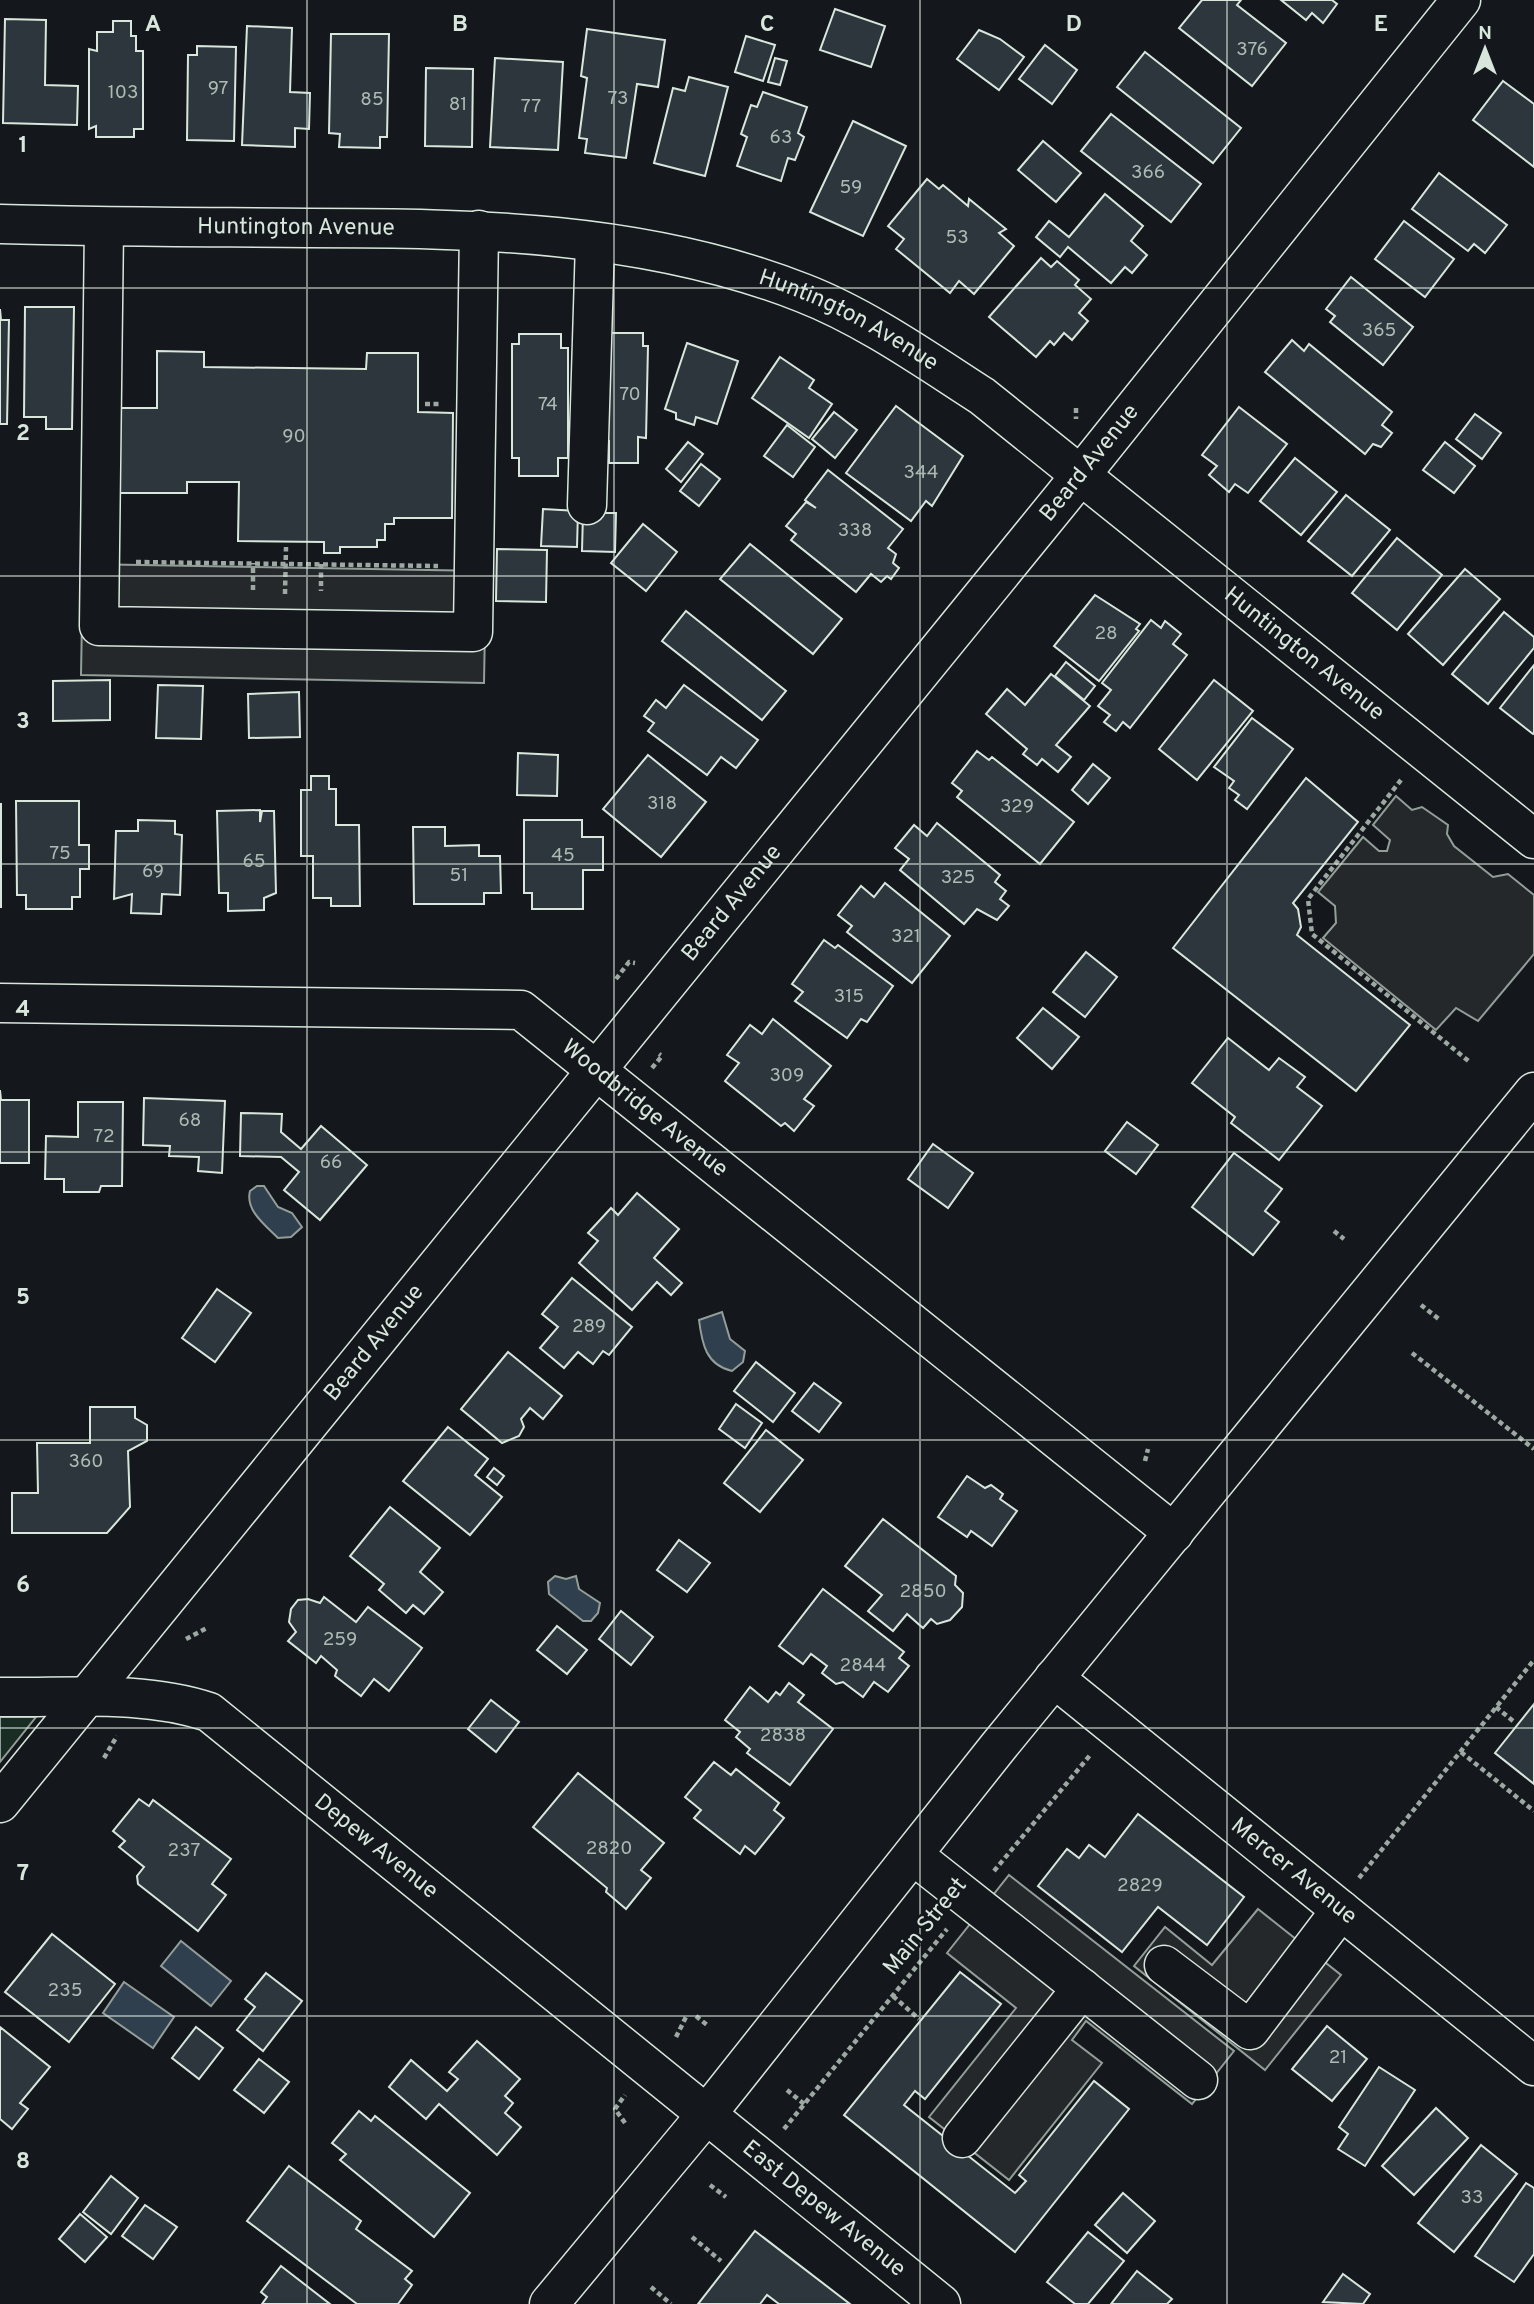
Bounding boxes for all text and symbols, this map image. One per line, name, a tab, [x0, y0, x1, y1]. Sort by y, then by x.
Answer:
text: A	[145, 11, 161, 40]
text: B	[452, 11, 468, 40]
text: C	[760, 11, 774, 40]
text: D	[1066, 11, 1082, 40]
text: E	[1374, 11, 1388, 40]
north arrow	[1450, 14, 1520, 84]
text: N	[1478, 22, 1492, 46]
house number: 376	[1236, 38, 1268, 62]
house number: 97	[208, 77, 228, 101]
house number: 103	[108, 81, 138, 105]
house number: 73	[607, 87, 629, 111]
house number: 85	[360, 88, 384, 112]
house number: 81	[449, 93, 467, 117]
house number: 77	[521, 95, 541, 119]
house number: 63	[770, 126, 792, 150]
text: 1	[18, 132, 28, 161]
house number: 366	[1131, 161, 1165, 185]
house number: 59	[840, 176, 862, 200]
street label: Huntington Avenue	[197, 213, 395, 243]
house number: 53	[945, 226, 969, 250]
street label: Huntington Avenue	[755, 264, 943, 378]
house number: 365	[1362, 319, 1396, 343]
house number: 70	[619, 383, 641, 407]
house number: 74	[538, 393, 558, 417]
street label: Beard Avenue	[1034, 399, 1146, 528]
text: 2	[16, 420, 30, 449]
house number: 90	[282, 425, 306, 449]
house number: 344	[903, 461, 939, 485]
house number: 338	[838, 519, 872, 543]
street label: Huntington Avenue	[1218, 581, 1390, 728]
house number: 28	[1094, 622, 1118, 646]
text: 3	[16, 708, 30, 737]
house number: 318	[647, 792, 677, 816]
house number: 329	[1000, 795, 1034, 819]
street label: Beard Avenue	[676, 839, 789, 968]
house number: 75	[49, 842, 71, 866]
house number: 45	[551, 844, 575, 868]
house number: 65	[242, 850, 266, 874]
house number: 69	[142, 860, 164, 884]
house number: 51	[450, 864, 468, 888]
house number: 325	[941, 866, 975, 890]
house number: 321	[891, 925, 921, 949]
house number: 315	[834, 985, 864, 1009]
text: 4	[16, 996, 30, 1025]
street label: Woodbridge Avenue	[555, 1033, 733, 1184]
house number: 309	[770, 1064, 804, 1088]
house number: 68	[179, 1109, 201, 1133]
house number: 72	[93, 1125, 115, 1149]
house number: 66	[320, 1151, 342, 1175]
street label: Beard Avenue	[318, 1279, 431, 1408]
text: 5	[16, 1284, 30, 1313]
house number: 289	[572, 1315, 606, 1339]
house number: 360	[69, 1450, 103, 1474]
text: 6	[16, 1572, 30, 1601]
house number: 2850	[899, 1580, 947, 1604]
house number: 259	[323, 1628, 357, 1652]
house number: 2844	[840, 1654, 886, 1678]
house number: 2838	[760, 1724, 806, 1748]
street label: Depew Avenue	[308, 1788, 444, 1906]
street label: Mercer Avenue	[1224, 1812, 1363, 1931]
house number: 2820	[586, 1837, 632, 1861]
house number: 237	[168, 1839, 200, 1863]
text: 7	[17, 1860, 29, 1889]
street label: Main Street	[878, 1872, 974, 1982]
house number: 2829	[1117, 1874, 1163, 1898]
house number: 235	[48, 1979, 82, 2003]
house number: 21	[1329, 2046, 1347, 2070]
street label: East Depew Avenue	[736, 2134, 911, 2284]
text: 8	[16, 2148, 30, 2177]
house number: 33	[1461, 2186, 1483, 2210]

